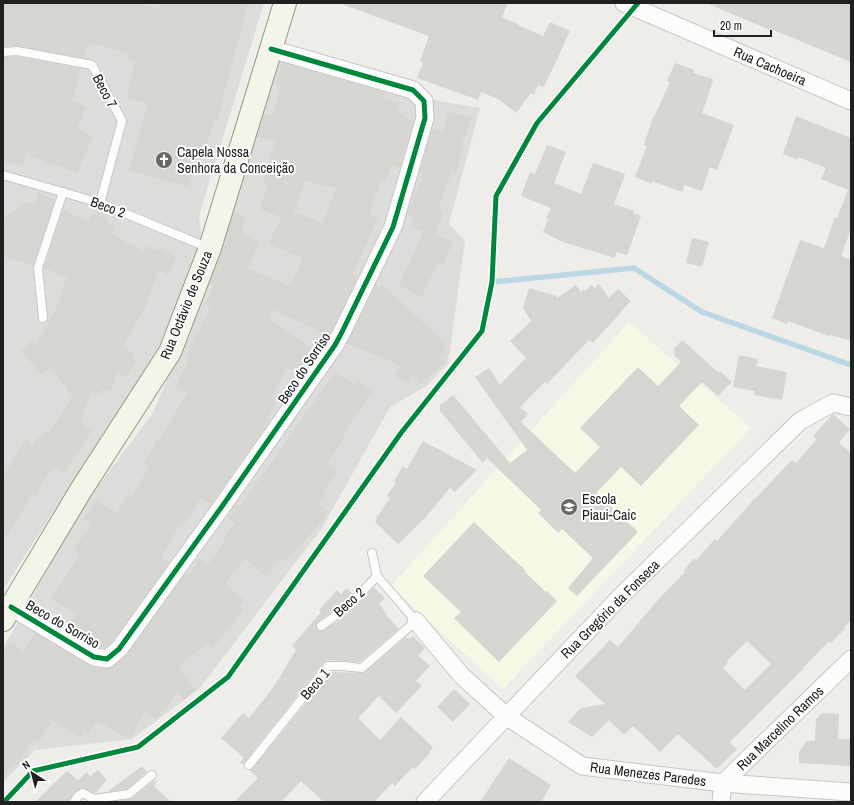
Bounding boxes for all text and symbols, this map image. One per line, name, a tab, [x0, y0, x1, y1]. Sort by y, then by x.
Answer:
scale bar	[714, 12, 771, 38]
text: 20 m	[720, 18, 742, 34]
street label: Rua Cachoeira	[731, 43, 810, 90]
street label: Beco 7	[89, 71, 121, 111]
place label: Capela Nossa Senhora da Conceição	[177, 143, 294, 177]
church icon: Capela Nossa Senhora da Conceição	[154, 150, 174, 170]
street label: Beco 2	[88, 192, 128, 222]
street label: Rua Octávio de Souza	[156, 248, 216, 362]
street label: Beco do Sorriso	[274, 329, 334, 407]
place label: Escola Piaui-Caic	[582, 490, 636, 524]
school or university icon: Escola Piaui-Caic	[559, 497, 579, 517]
street label: Rua Gregório da Fonseca	[557, 555, 664, 662]
street label: Beco 2	[330, 583, 368, 621]
street label: Beco do Sorriso	[23, 596, 103, 652]
street label: Beco 1	[296, 664, 334, 703]
street label: Rua Marcelino Ramos	[733, 682, 828, 774]
north arrow	[12, 753, 52, 793]
text: N	[19, 757, 33, 772]
street label: Rua Menezes Paredes	[589, 758, 707, 790]

